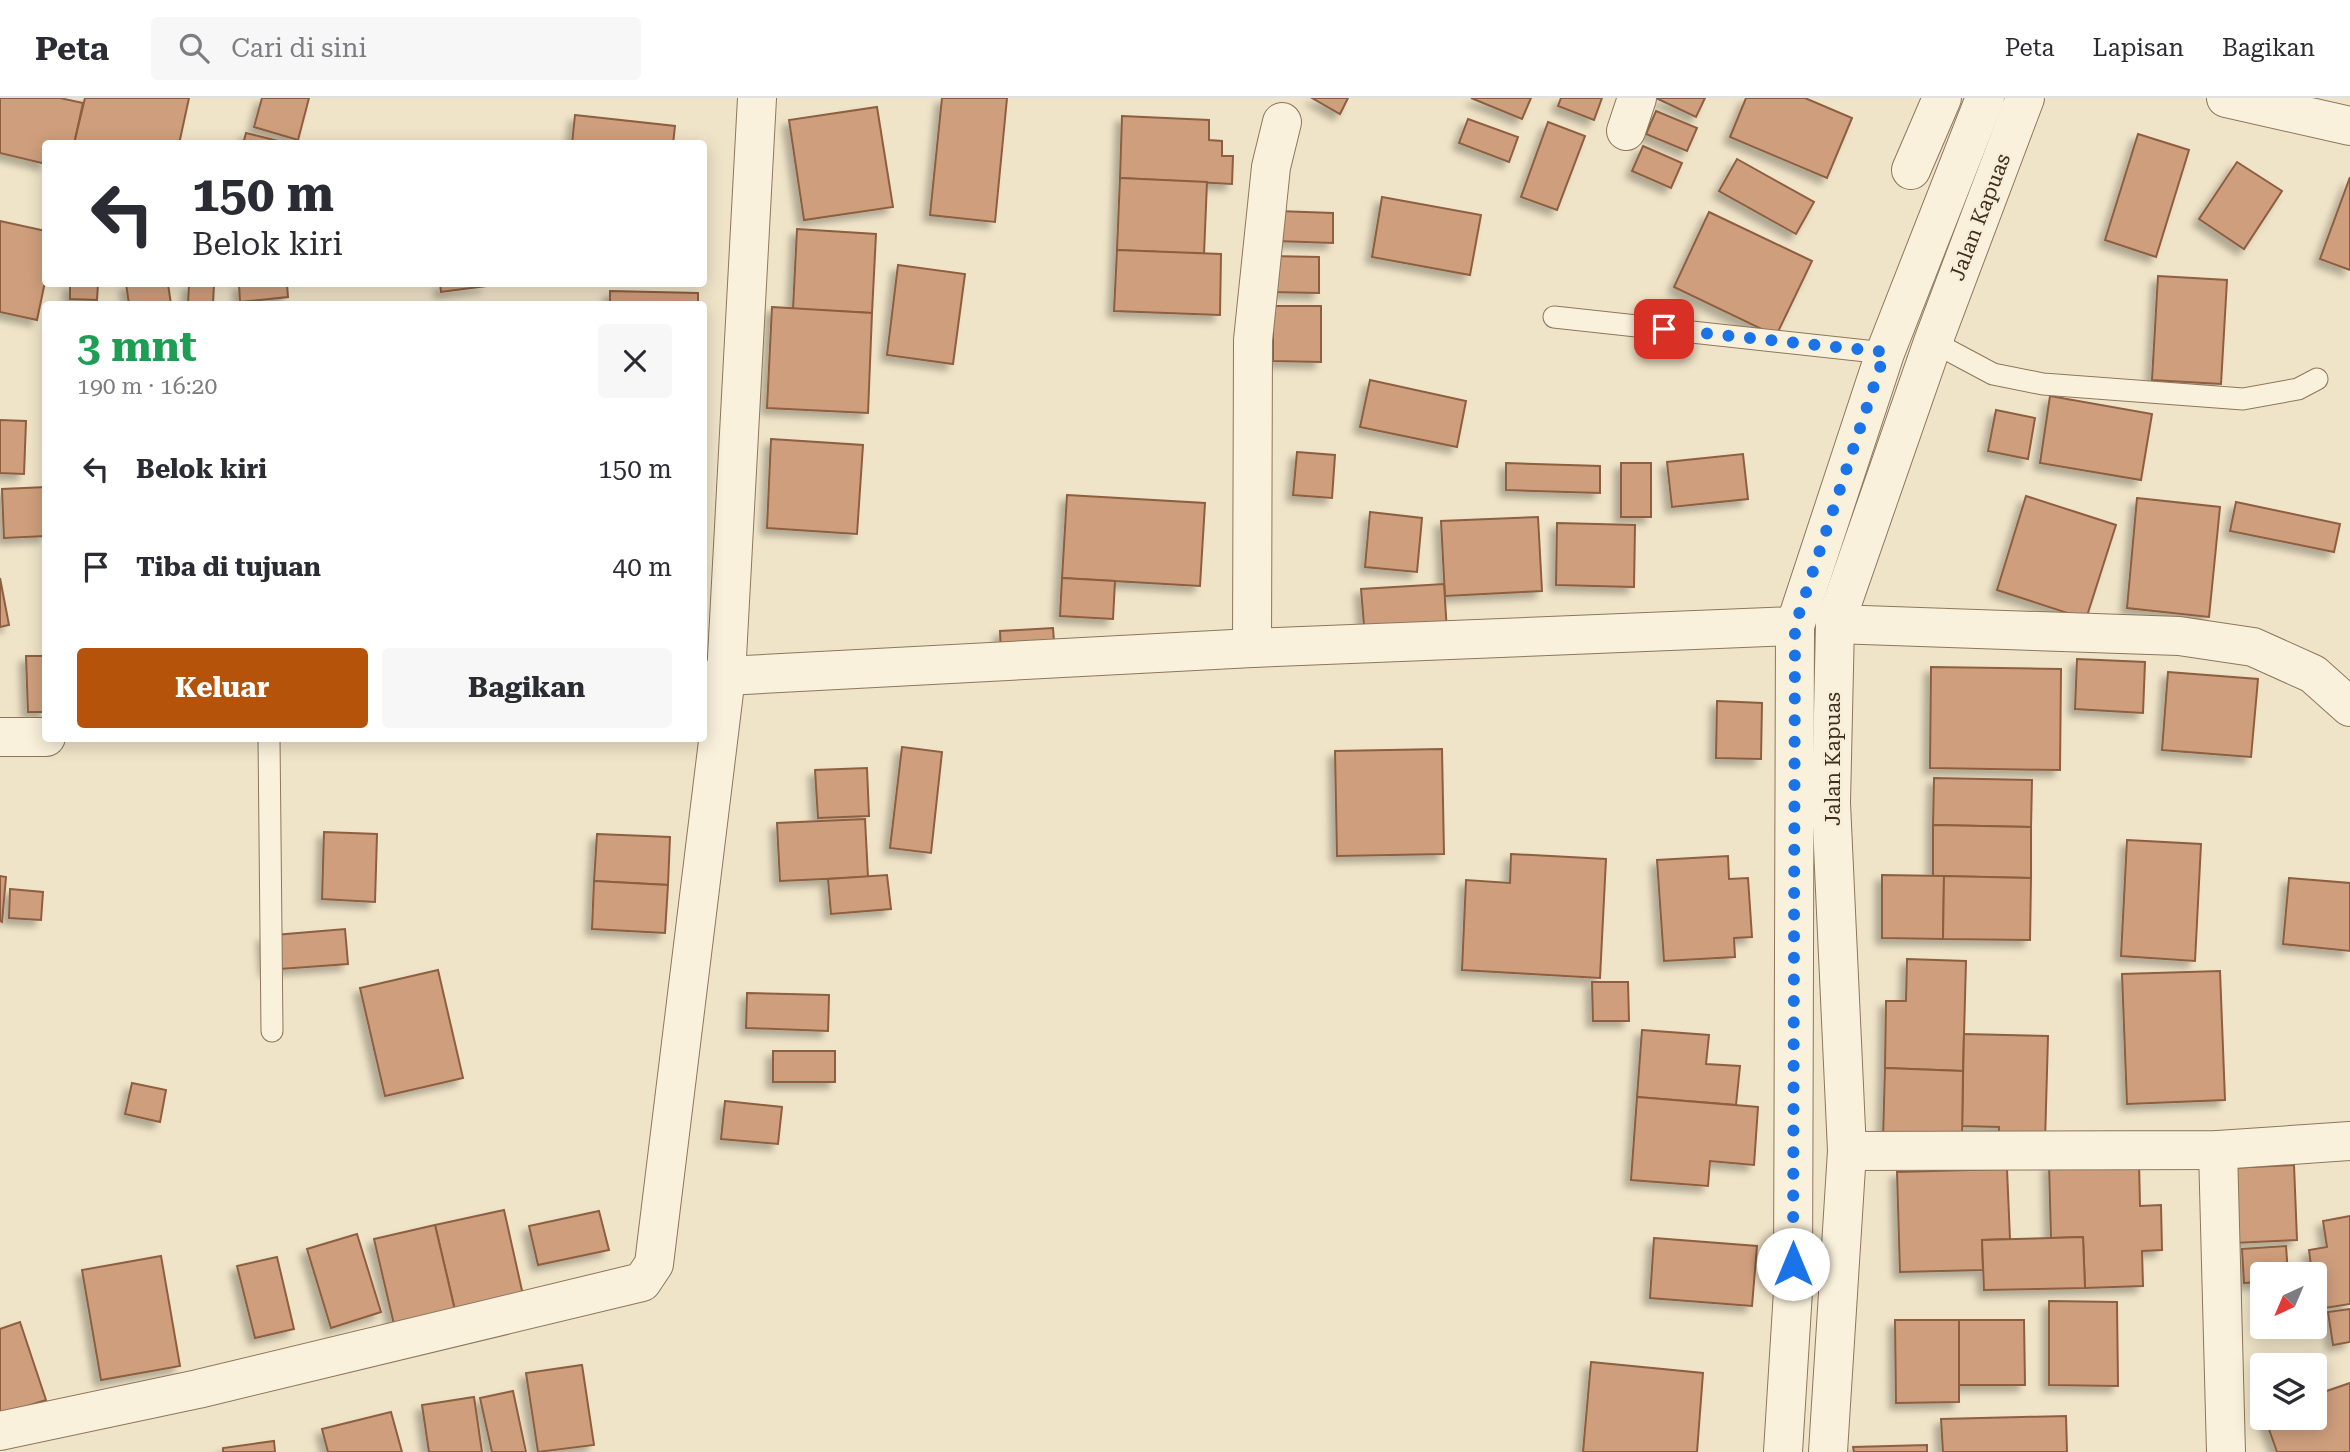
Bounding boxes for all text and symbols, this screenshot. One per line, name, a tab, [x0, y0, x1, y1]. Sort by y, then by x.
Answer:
search box	[151, 17, 641, 80]
text: Peta	[35, 29, 109, 68]
icon: search	[175, 29, 213, 67]
text: Cari di sini	[231, 33, 367, 63]
text: Peta	[2005, 34, 2055, 62]
text: Lapisan	[2093, 34, 2184, 62]
text: Bagikan	[2222, 34, 2315, 62]
street label: Jalan Kapuas	[1945, 150, 2015, 284]
text: 150 m	[192, 166, 334, 223]
icon: left	[77, 168, 168, 259]
text: Belok kiri	[192, 225, 343, 263]
pin	[1634, 299, 1694, 359]
icon: arrive	[1645, 310, 1683, 348]
text: 3 mnt	[77, 322, 197, 371]
button: close	[598, 324, 672, 398]
text: 190 m · 16:20	[77, 373, 217, 400]
icon: left	[77, 450, 115, 488]
text: Belok kiri	[136, 454, 267, 484]
text: 150 m	[598, 454, 672, 484]
icon: arrive	[77, 548, 115, 586]
text: Tiba di tujuan	[136, 552, 321, 582]
text: 40 m	[613, 552, 672, 582]
button: Keluar	[77, 648, 368, 728]
button: Bagikan	[382, 648, 672, 728]
street label: Jalan Kapuas	[1821, 692, 1845, 826]
position arrow	[1756, 1227, 1830, 1301]
north arrow	[2250, 1262, 2328, 1339]
map controls	[2250, 1262, 2327, 1430]
button: layers	[2250, 1353, 2327, 1430]

